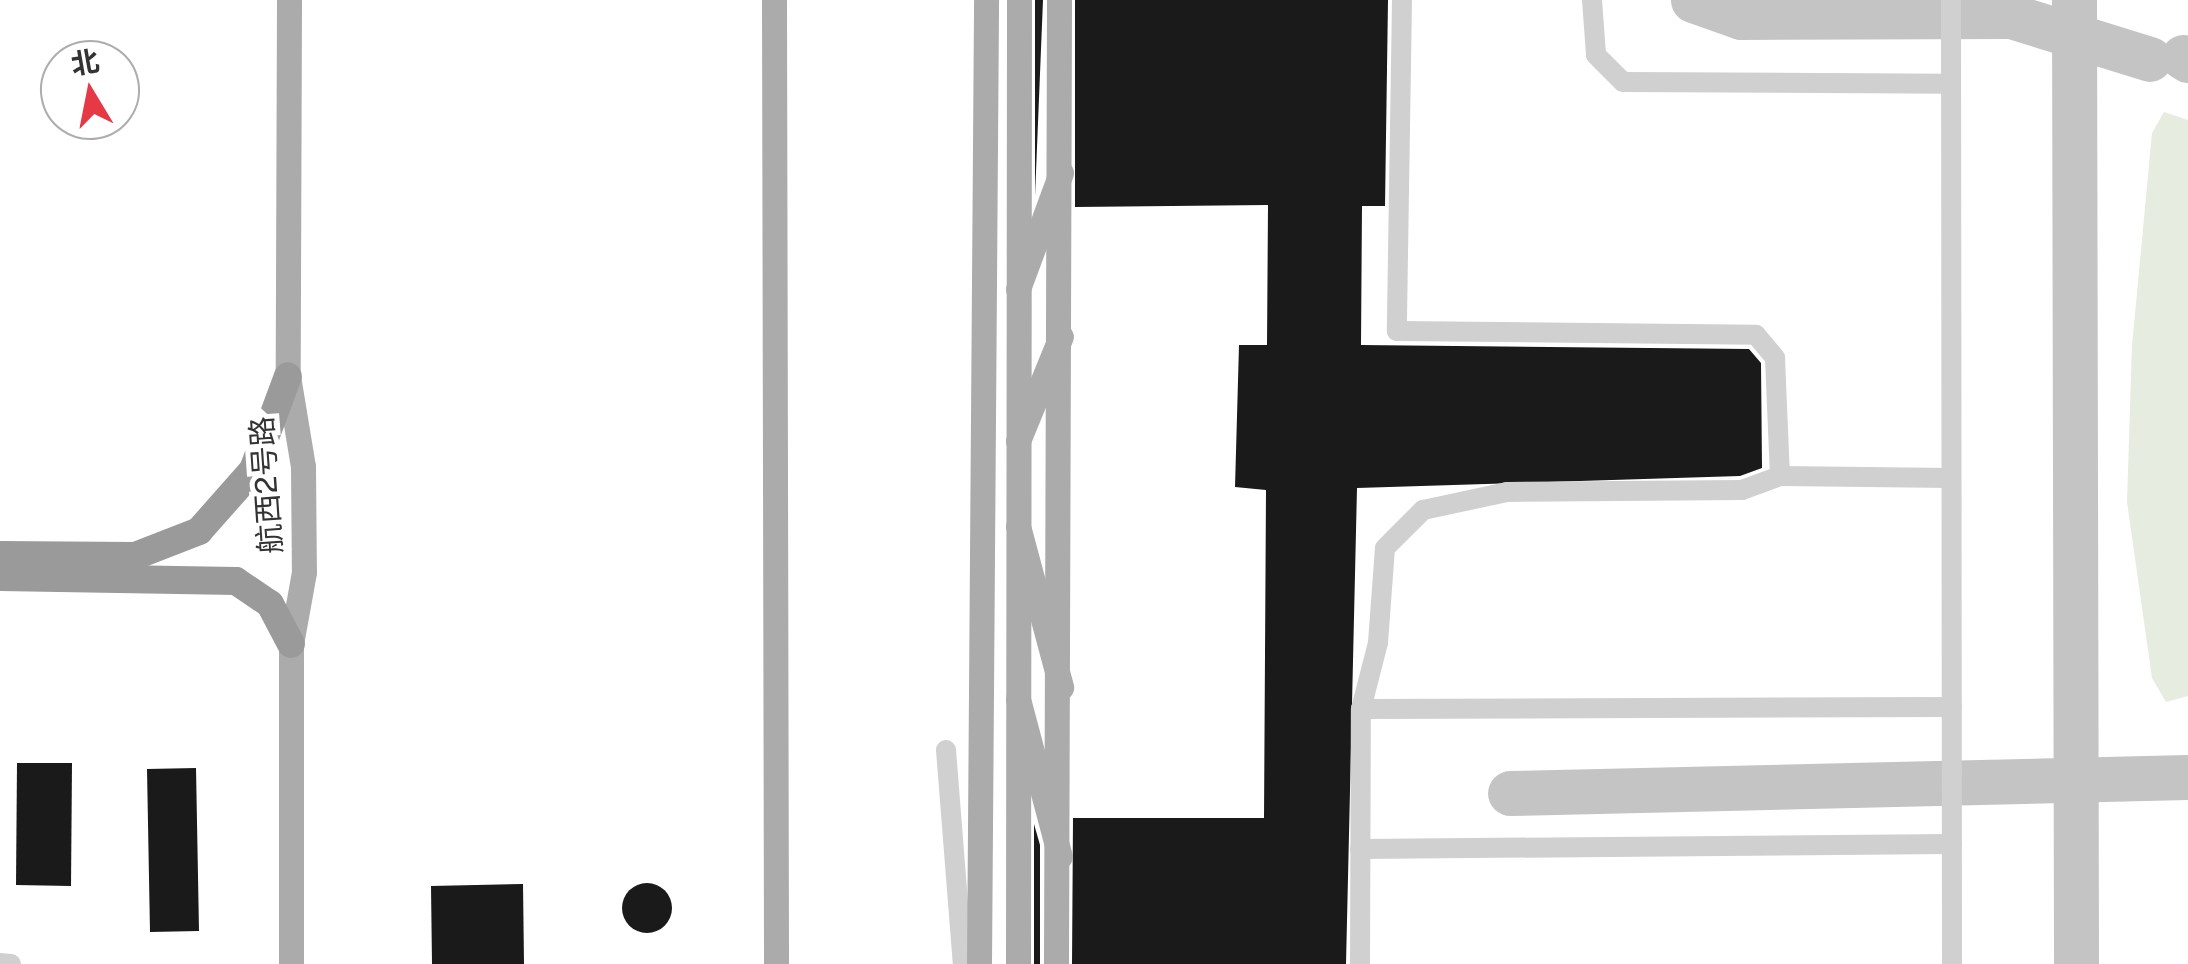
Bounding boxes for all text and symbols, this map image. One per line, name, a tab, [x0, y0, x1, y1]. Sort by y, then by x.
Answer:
north arrow	[40, 40, 140, 140]
text: 北	[68, 43, 102, 81]
street label: 航西2号路	[243, 415, 289, 555]

